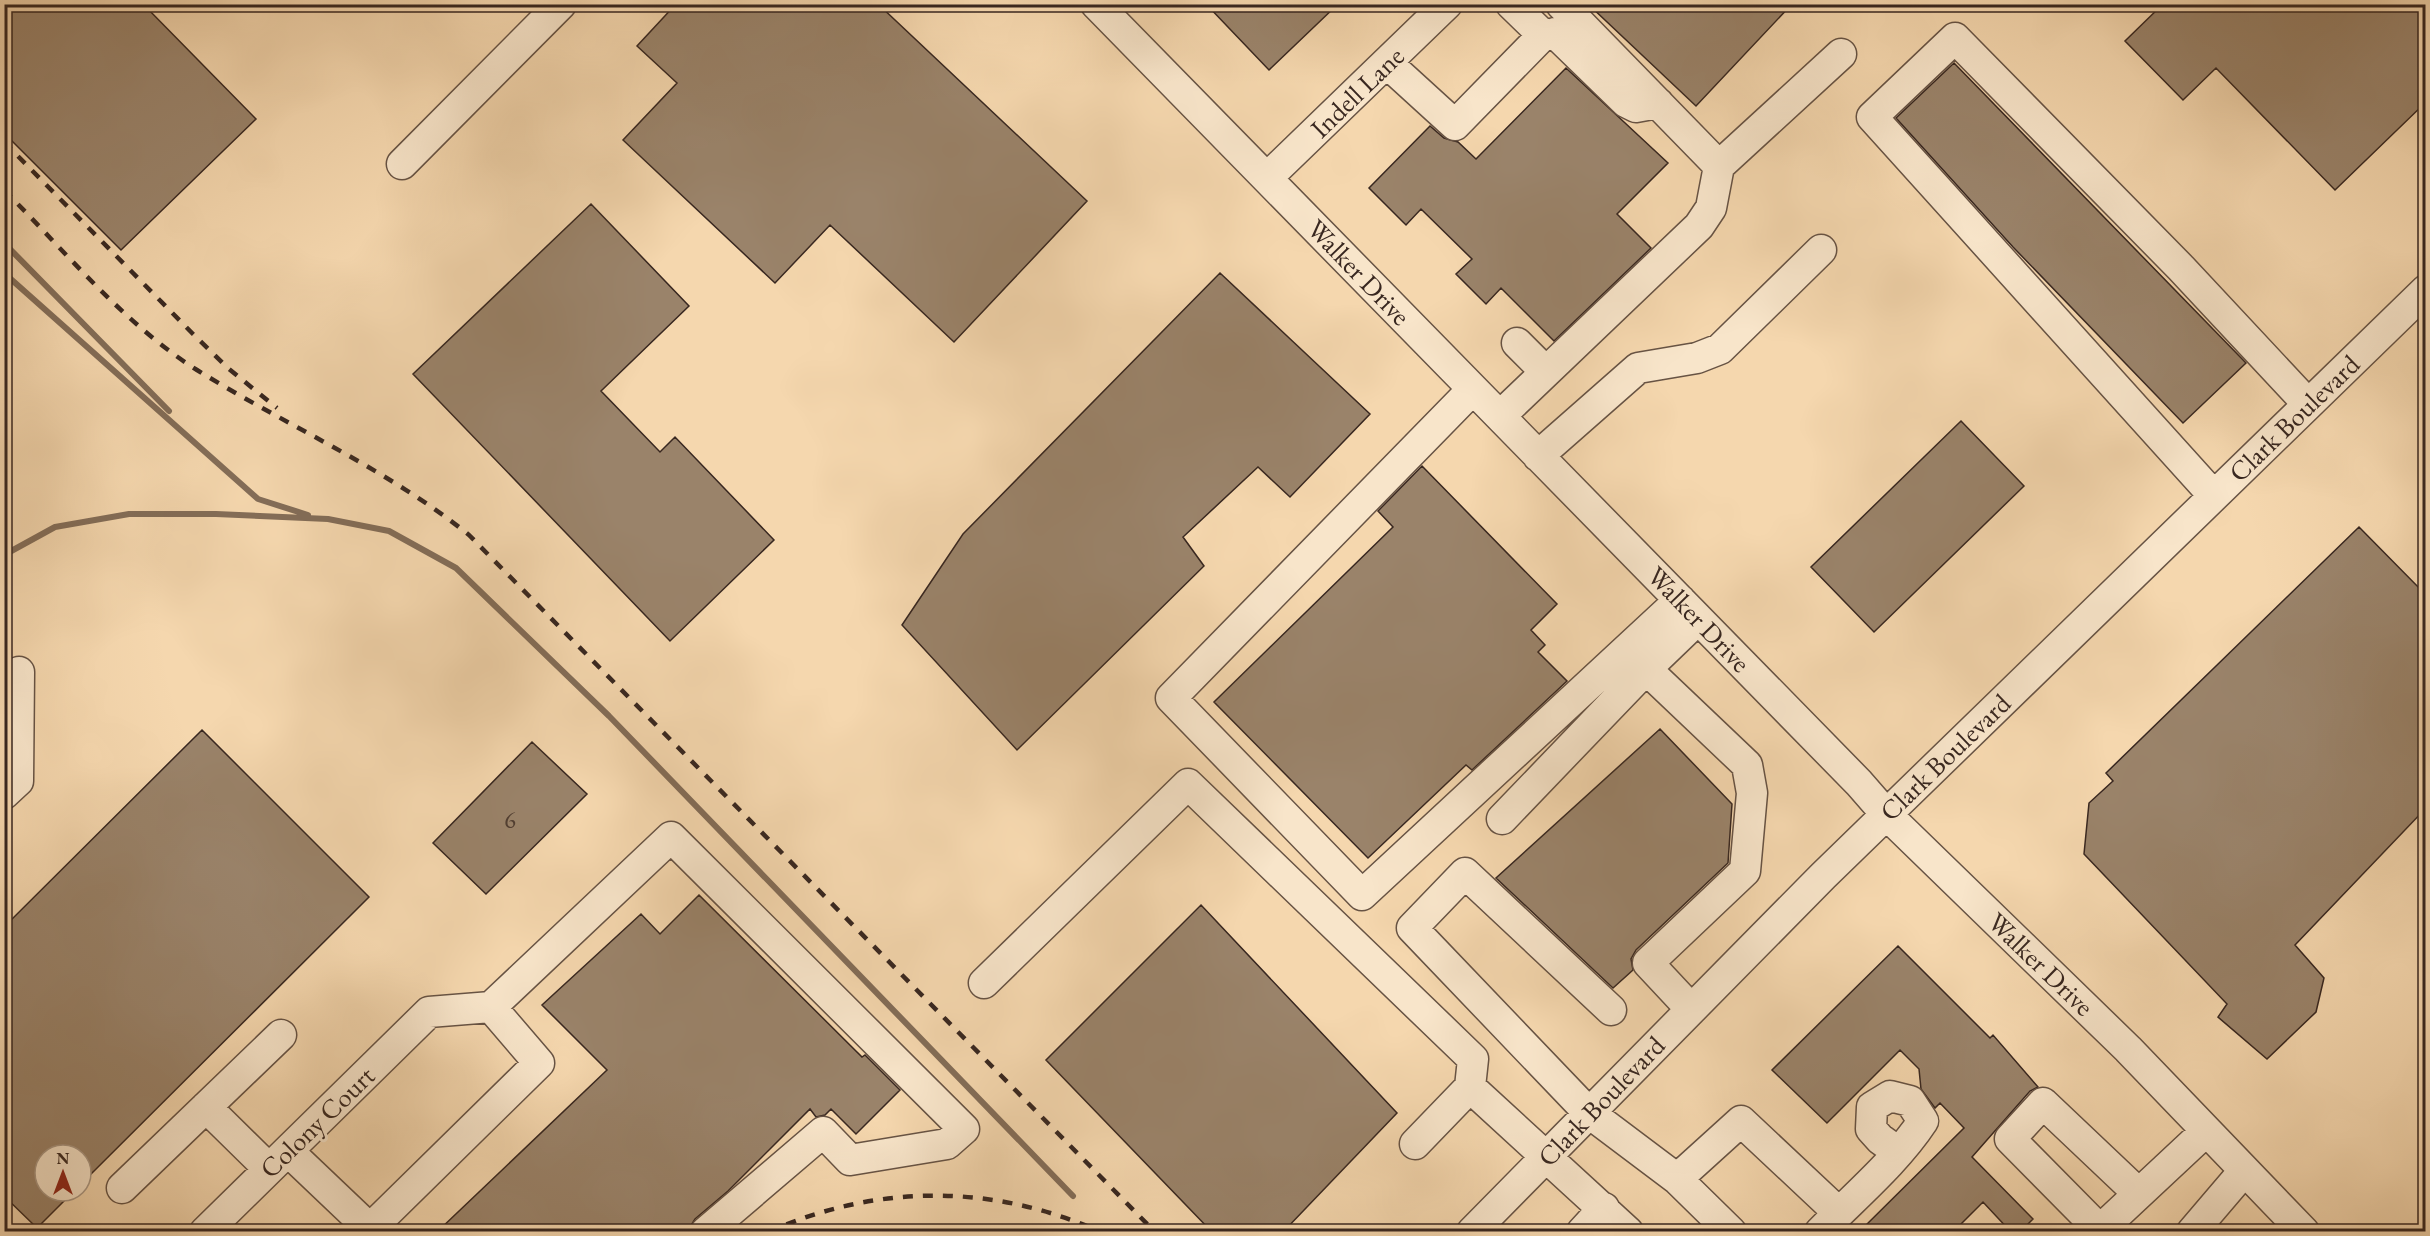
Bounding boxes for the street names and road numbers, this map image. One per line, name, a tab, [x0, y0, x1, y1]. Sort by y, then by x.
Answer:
street label: Indell Lane	[1303, 39, 1411, 145]
street label: Walker Drive	[1300, 211, 1418, 333]
street label: Clark Boulevard	[2221, 347, 2367, 489]
street label: Walker Drive	[1640, 558, 1758, 680]
street label: Clark Boulevard	[1872, 686, 2018, 828]
street label: Walker Drive	[1980, 905, 2102, 1023]
street label: Clark Boulevard	[1530, 1028, 1672, 1174]
street label: Colony Court	[252, 1058, 382, 1186]

